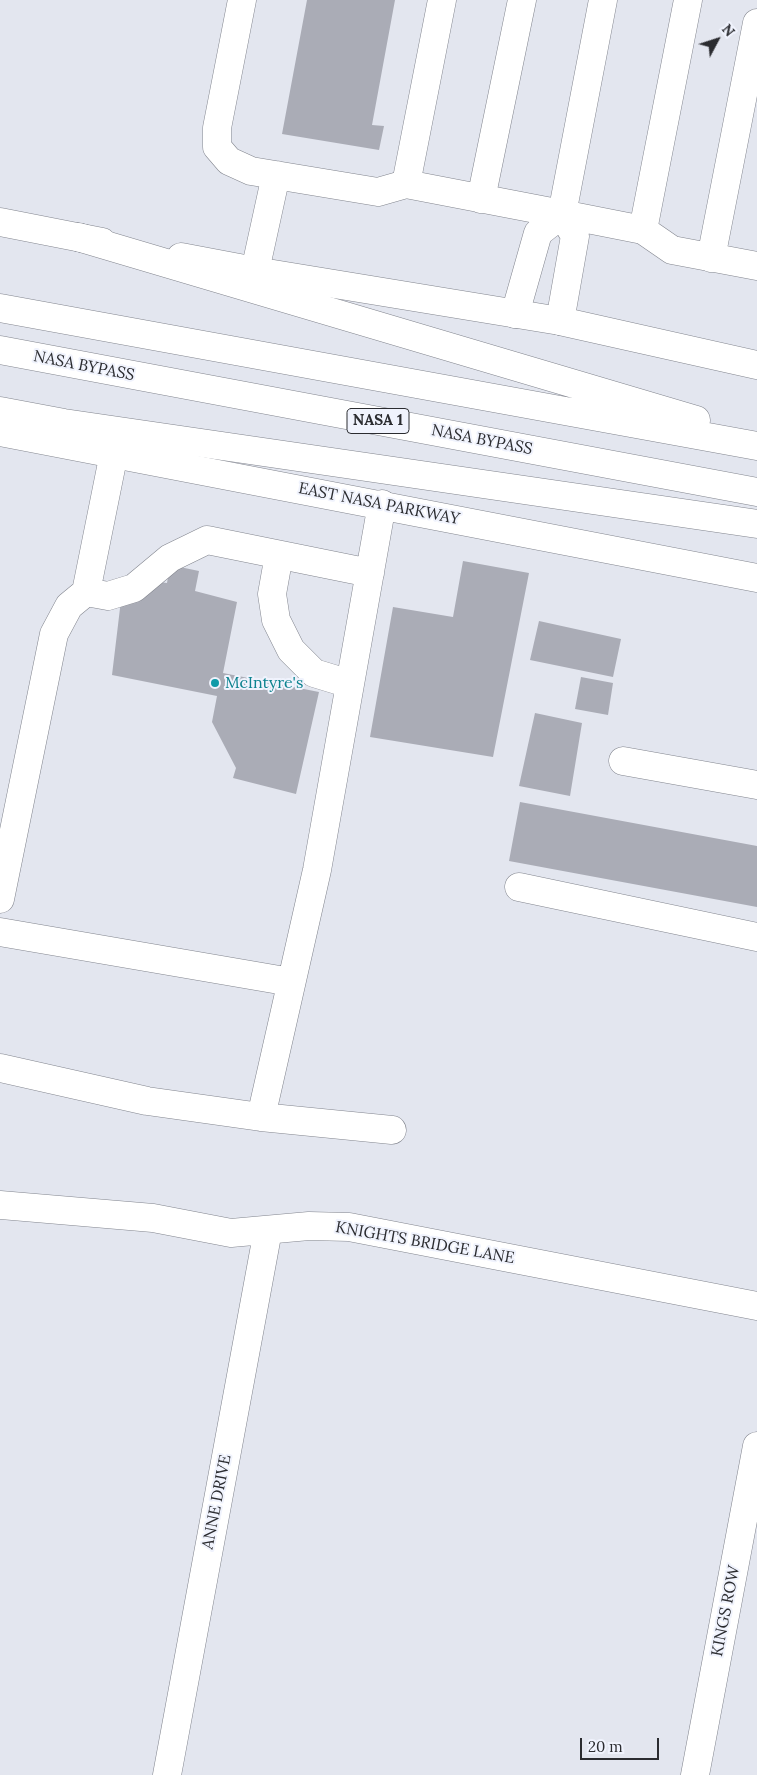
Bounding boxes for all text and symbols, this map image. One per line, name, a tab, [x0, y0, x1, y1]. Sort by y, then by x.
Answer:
north arrow	[692, 15, 742, 65]
text: N	[718, 20, 739, 40]
street label: NASA BYPASS	[32, 347, 136, 385]
road number: NASA 1	[347, 408, 409, 434]
street label: NASA BYPASS	[430, 421, 534, 459]
street label: EAST NASA PARKWAY	[297, 479, 461, 529]
place label: McIntyre's	[225, 673, 303, 693]
marker: McIntyre's	[209, 677, 221, 689]
street label: KNIGHTS BRIDGE LANE	[334, 1218, 516, 1268]
street label: ANNE DRIVE	[198, 1453, 236, 1551]
street label: KINGS ROW	[708, 1564, 744, 1658]
scale bar	[582, 1728, 661, 1760]
text: 20 m	[588, 1737, 623, 1756]

